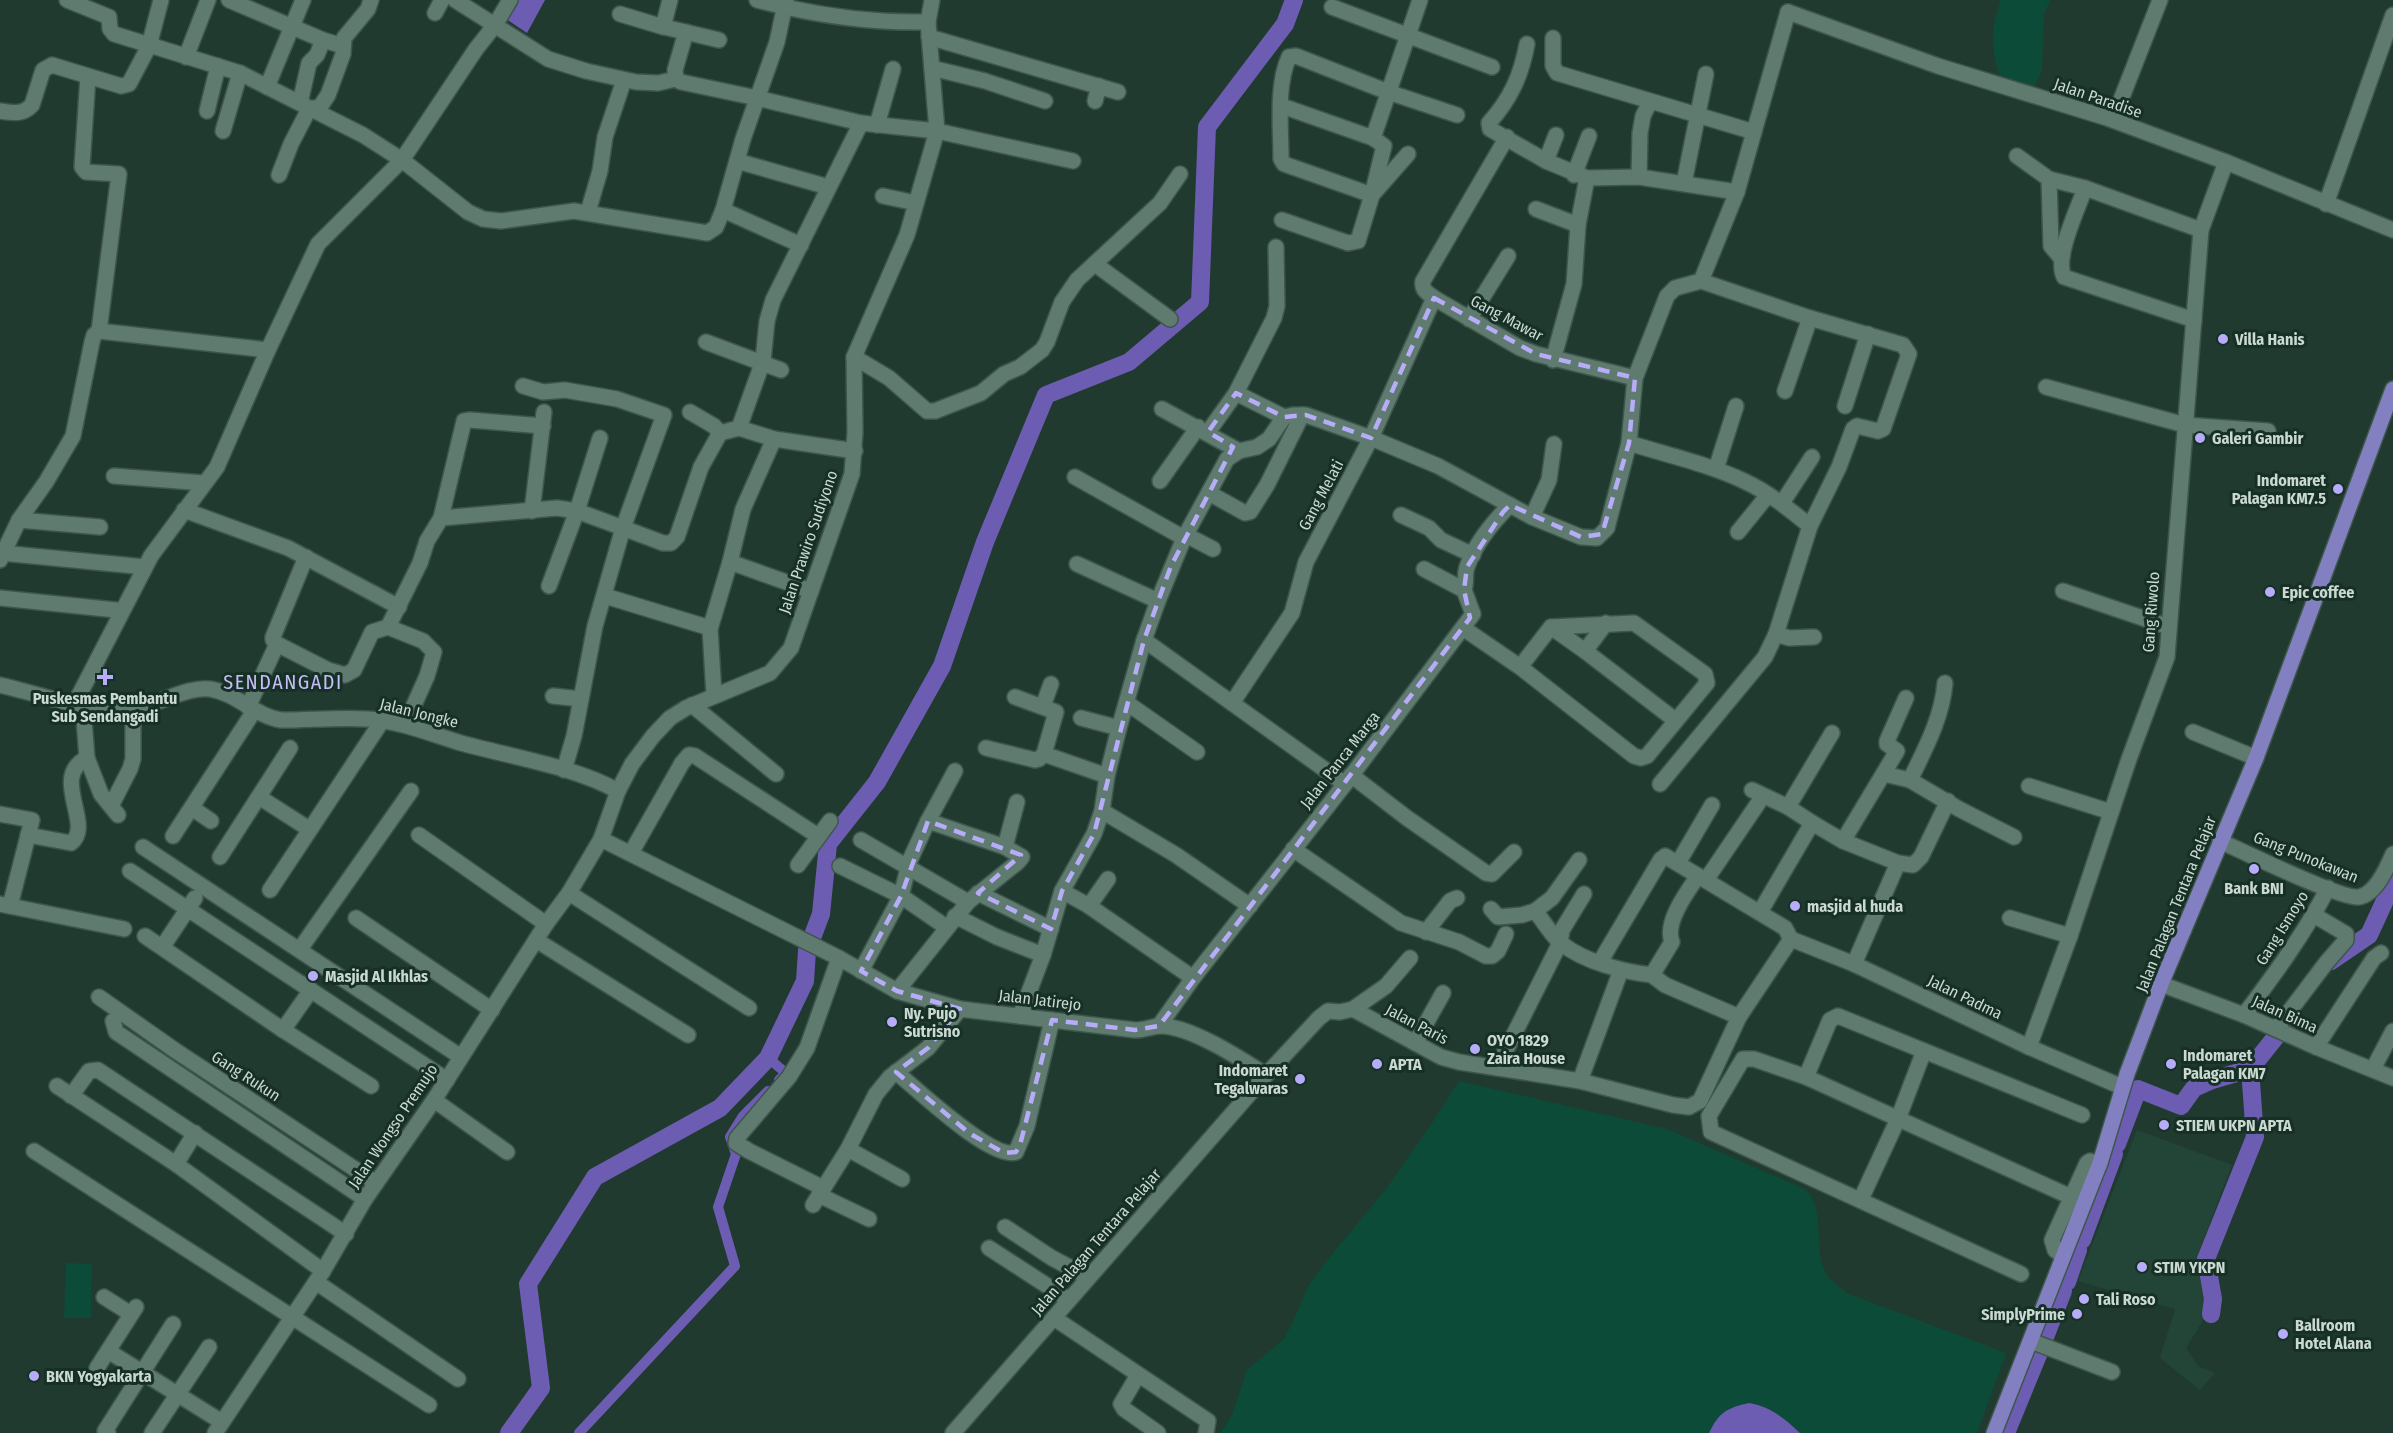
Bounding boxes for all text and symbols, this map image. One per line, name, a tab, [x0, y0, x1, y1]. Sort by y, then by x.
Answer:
street label: Jalan Paradise	[2051, 74, 2145, 122]
street label: Gang Mawar	[1467, 291, 1547, 345]
place label: Villa Hanis	[2234, 330, 2305, 349]
marker: Villa Hanis	[2216, 332, 2230, 346]
place label: Galeri Gambir	[2212, 429, 2303, 448]
marker: Galeri Gambir	[2193, 431, 2207, 445]
street label: Gang Melati	[1294, 456, 1348, 534]
street label: Jalan Prawiro Sudiyono	[775, 468, 841, 616]
place label: Indomaret Palagan KM7.5	[2232, 471, 2326, 508]
marker: Indomaret Palagan KM7.5	[2331, 482, 2345, 496]
street label: Gang Riwolo	[2139, 571, 2163, 653]
place label: Epic coffee	[2282, 583, 2354, 602]
marker: Epic coffee	[2263, 585, 2277, 599]
marker: Puskesmas Pembantu Sub Sendangadi	[96, 668, 114, 686]
district label: SENDANGADI	[223, 670, 343, 694]
place label: Puskesmas Pembantu Sub Sendangadi	[33, 689, 177, 726]
street label: Jalan Jongke	[378, 694, 460, 732]
street label: Jalan Panca Marga	[1296, 708, 1384, 812]
street label: Jalan Palagan Tentara Pelajar	[2132, 813, 2220, 995]
street label: Gang Punokawan	[2251, 827, 2361, 887]
marker: Bank BNI	[2247, 862, 2261, 876]
place label: Bank BNI	[2224, 879, 2284, 898]
street label: Gang Ismoyo	[2252, 887, 2312, 969]
place label: masjid al huda	[1807, 897, 1903, 916]
marker: masjid al huda	[1788, 899, 1802, 913]
place label: Masjid Al Ikhlas	[325, 967, 428, 986]
marker: Masjid Al Ikhlas	[306, 969, 320, 983]
street label: Jalan Padma	[1925, 971, 2005, 1023]
street label: Jalan Jatirejo	[998, 986, 1082, 1014]
street label: Jalan Bima	[2250, 991, 2321, 1037]
street label: Jalan Paris	[1382, 1000, 1452, 1048]
place label: Ny. Pujo Sutrisno	[904, 1004, 961, 1041]
marker: Ny. Pujo Sutrisno	[885, 1015, 899, 1029]
place label: OYO 1829 Zaira House	[1487, 1031, 1565, 1068]
marker: OYO 1829 Zaira House	[1468, 1042, 1482, 1056]
place label: Indomaret Palagan KM7	[2183, 1046, 2266, 1083]
street label: Gang Rukun	[208, 1047, 284, 1105]
place label: APTA	[1388, 1055, 1422, 1074]
marker: APTA	[1370, 1057, 1384, 1071]
marker: Indomaret Palagan KM7	[2164, 1057, 2178, 1071]
street label: Jalan Wongso Premujo	[344, 1060, 442, 1192]
place label: Indomaret Tegalwaras	[1214, 1061, 1288, 1098]
marker: Indomaret Tegalwaras	[1293, 1072, 1307, 1086]
place label: STIEM UKPN APTA	[2176, 1116, 2292, 1135]
marker: STIEM UKPN APTA	[2157, 1118, 2171, 1132]
street label: Jalan Palagan Tentara Pelajar	[1027, 1164, 1165, 1319]
place label: STIM YKPN	[2154, 1258, 2225, 1277]
marker: STIM YKPN	[2135, 1260, 2149, 1274]
place label: Tali Roso	[2096, 1290, 2156, 1309]
marker: Tali Roso	[2077, 1292, 2091, 1306]
place label: SimplyPrime	[1981, 1305, 2065, 1324]
marker: SimplyPrime	[2070, 1307, 2084, 1321]
place label: Ballroom Hotel Alana	[2295, 1316, 2372, 1353]
marker: Ballroom Hotel Alana	[2276, 1327, 2290, 1341]
place label: BKN Yogyakarta	[46, 1367, 152, 1386]
marker: BKN Yogyakarta	[27, 1369, 41, 1383]

